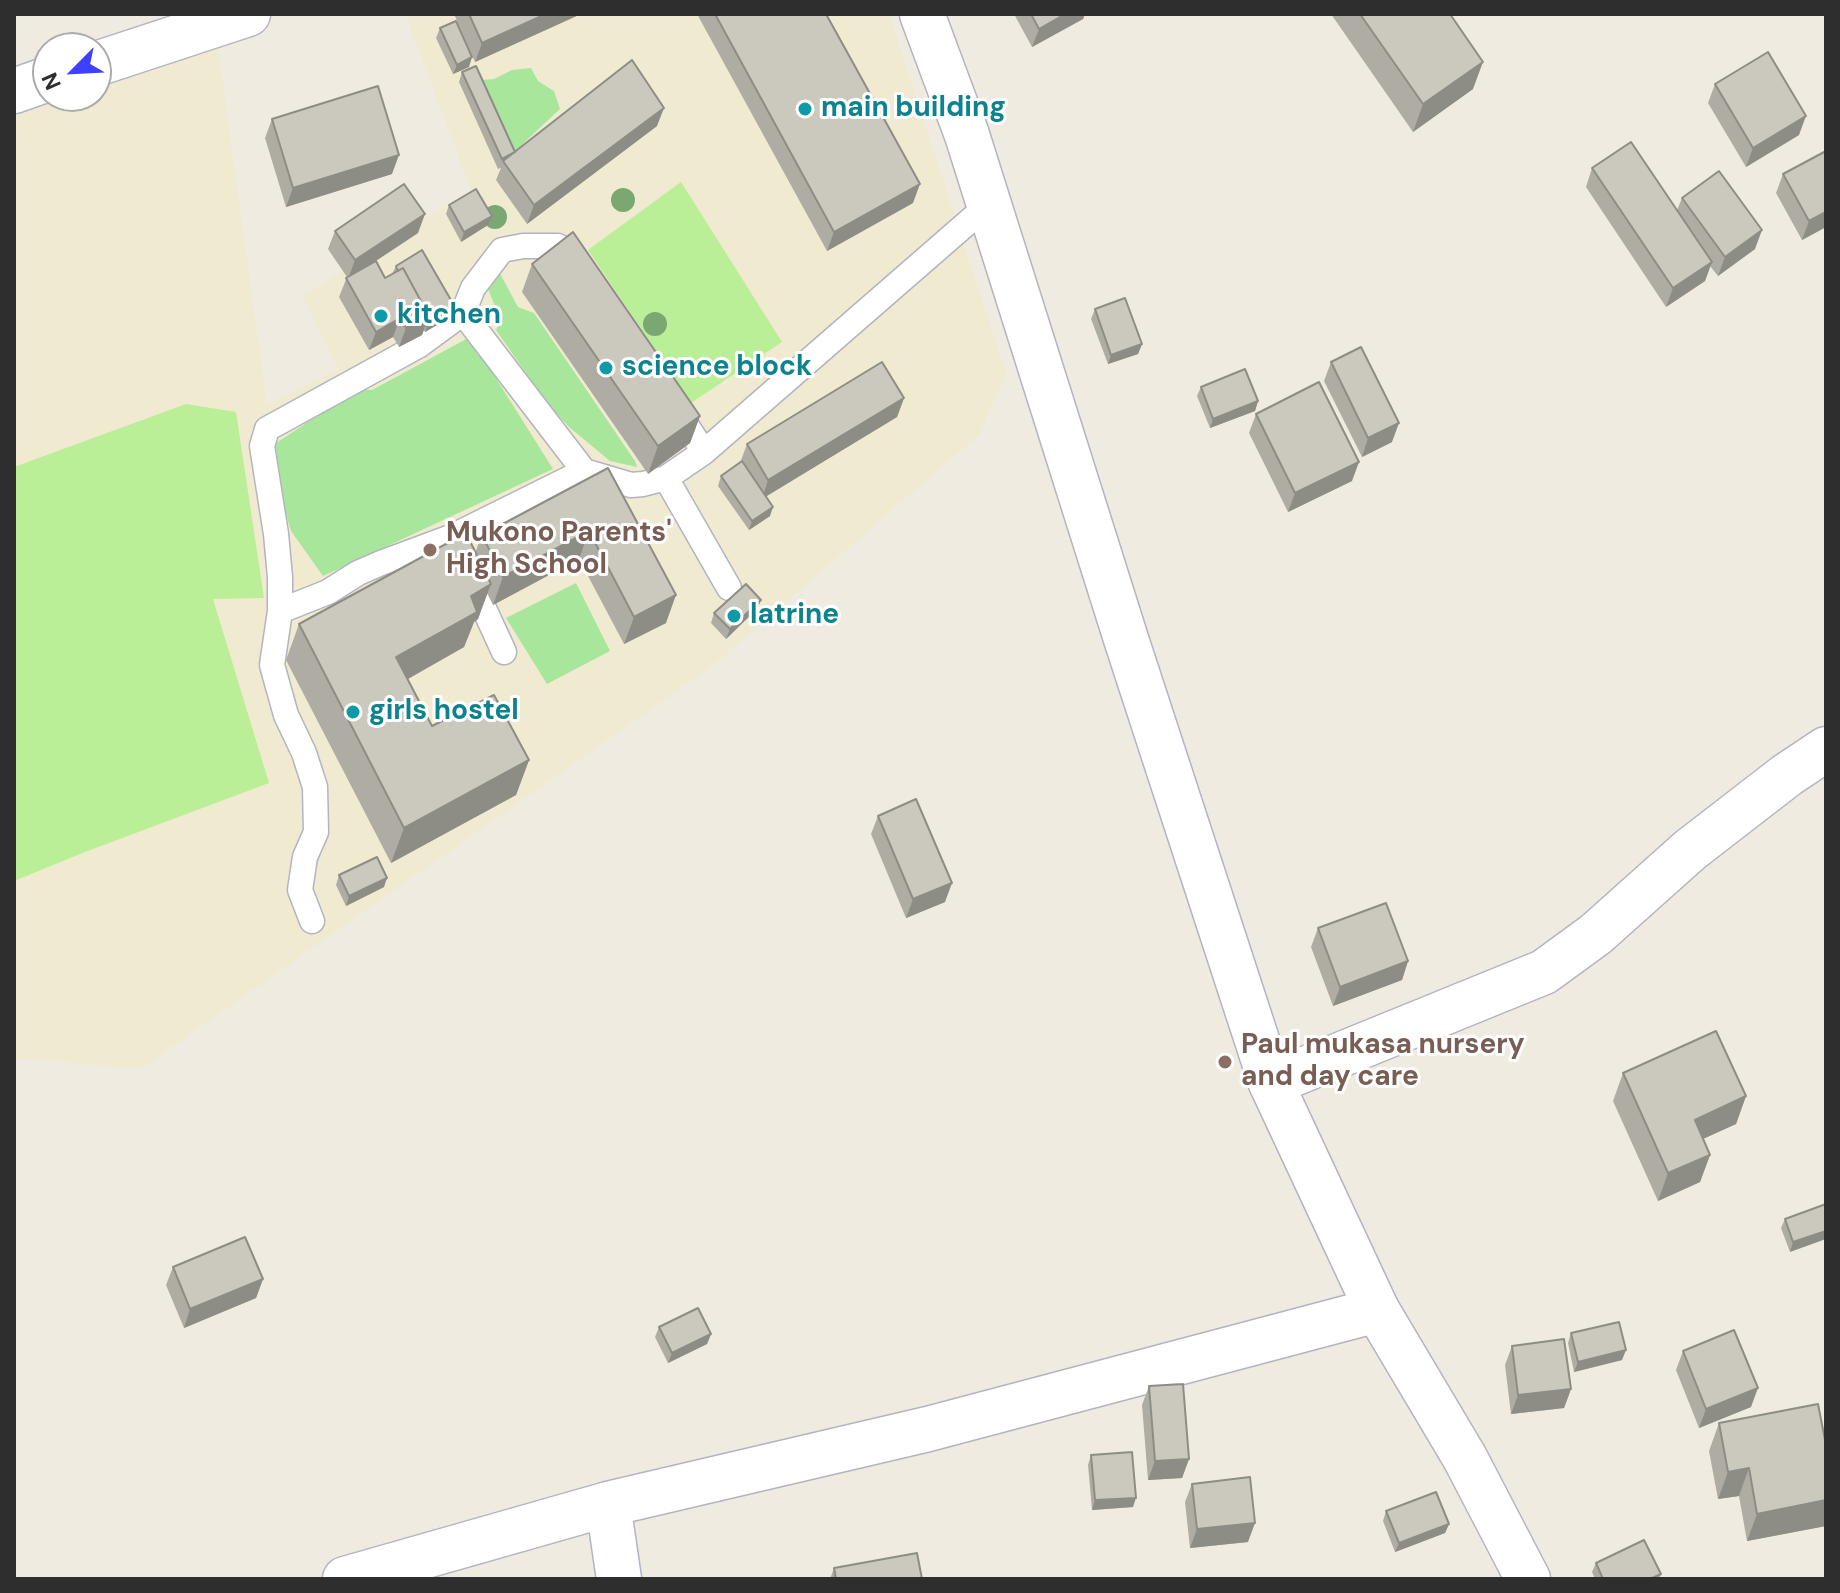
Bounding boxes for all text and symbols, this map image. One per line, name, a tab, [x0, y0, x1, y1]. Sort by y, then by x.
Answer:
north arrow	[32, 32, 112, 112]
text: N	[35, 68, 68, 94]
place label: main building	[821, 92, 1006, 126]
marker: main building	[796, 100, 814, 118]
place label: kitchen	[397, 299, 501, 333]
marker: kitchen	[372, 307, 390, 325]
place label: science block	[622, 351, 812, 385]
marker: science block	[597, 359, 615, 377]
place label: Mukono Parents' High School	[446, 517, 672, 583]
marker: Mukono Parents' High School	[421, 541, 439, 559]
place label: latrine	[750, 599, 839, 633]
marker: latrine	[725, 607, 743, 625]
place label: girls hostel	[369, 695, 519, 729]
marker: girls hostel	[344, 703, 362, 721]
place label: Paul mukasa nursery and day care	[1241, 1029, 1525, 1095]
marker: Paul mukasa nursery and day care	[1216, 1053, 1234, 1071]

